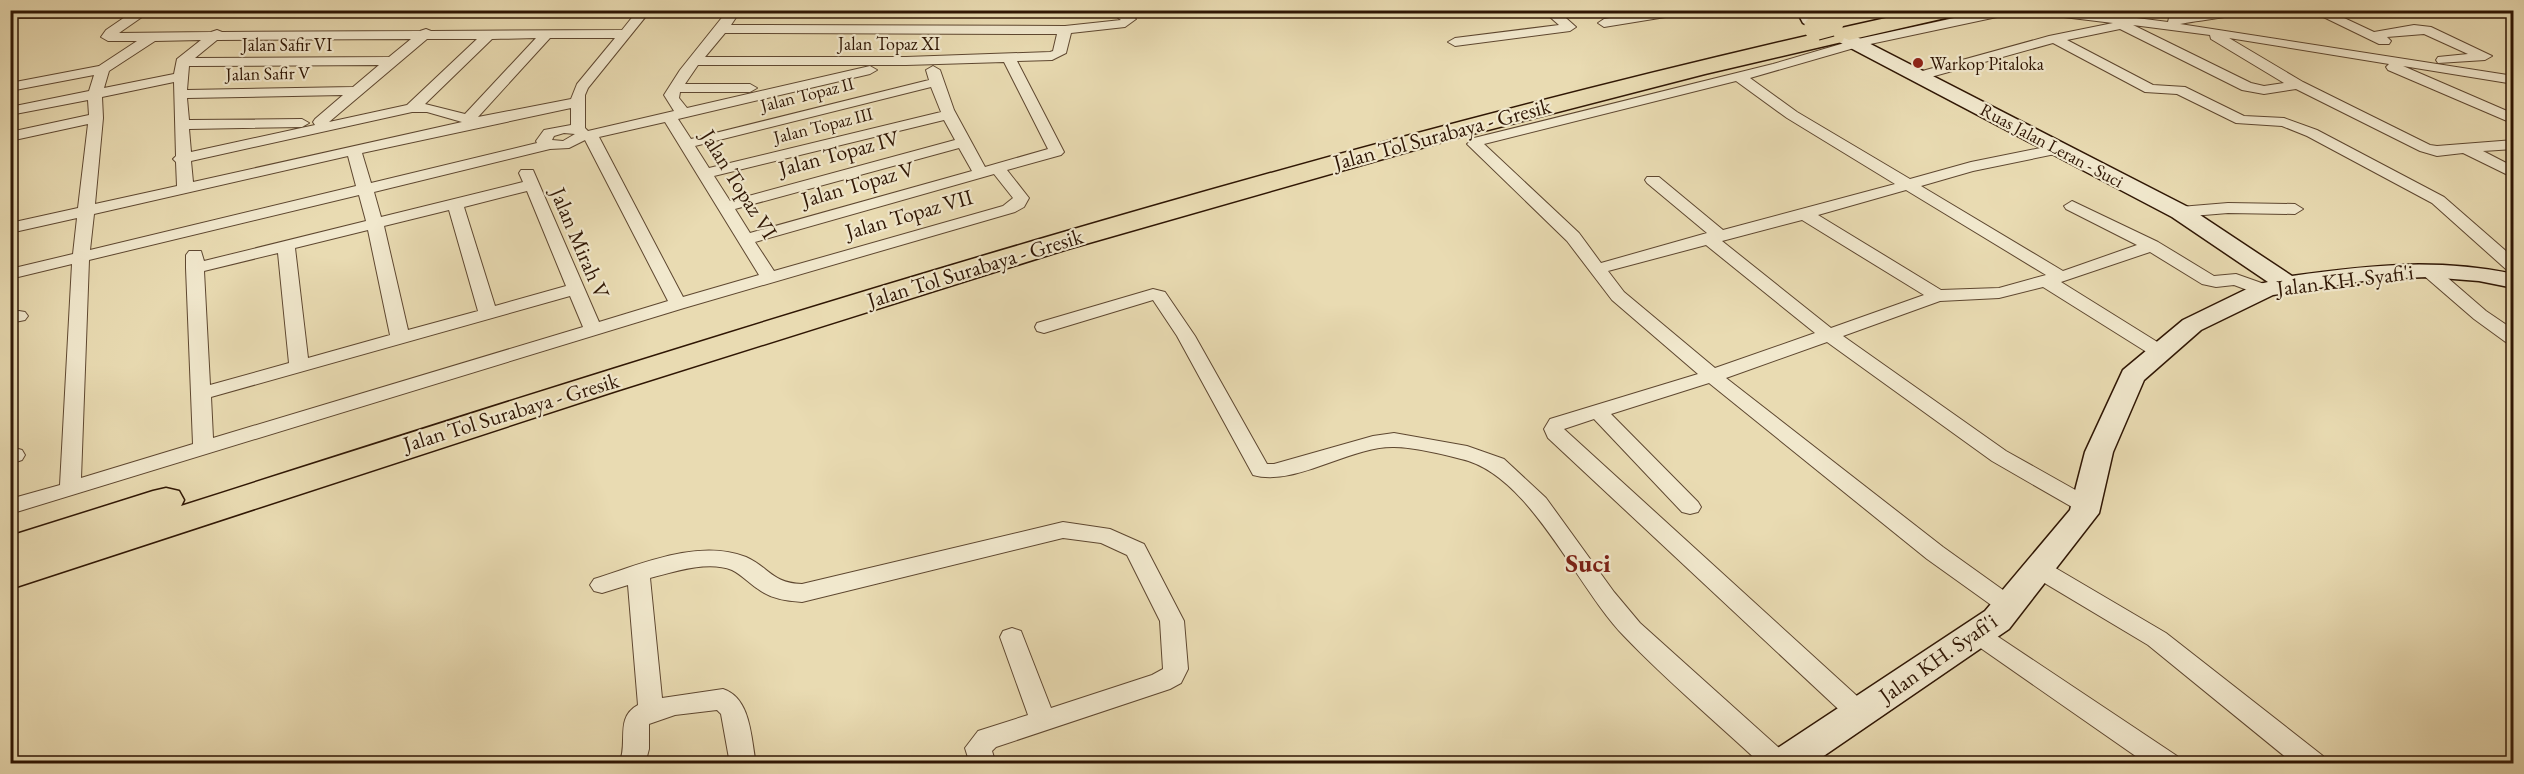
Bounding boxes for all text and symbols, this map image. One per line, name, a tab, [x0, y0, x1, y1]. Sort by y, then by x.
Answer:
street label: Jalan Topaz XI	[836, 32, 940, 55]
street label: Jalan Safir VI	[240, 33, 332, 56]
place label: Warkop Pitaloka	[1930, 52, 2045, 75]
marker: Warkop Pitaloka	[1911, 56, 1925, 70]
street label: Jalan Safir V	[224, 61, 311, 85]
street label: Jalan Topaz II	[756, 71, 856, 117]
street label: Jalan Tol Surabaya - Gresik	[1328, 91, 1555, 178]
street label: Ruas Jalan Leran - Suci	[1977, 98, 2128, 193]
street label: Jalan Topaz III	[769, 102, 875, 149]
street label: Jalan Topaz VI	[693, 122, 784, 245]
street label: Jalan Topaz IV	[773, 123, 903, 184]
street label: Jalan Topaz V	[796, 154, 918, 215]
street label: Jalan Mirah V	[543, 181, 617, 303]
street label: Jalan Topaz VII	[840, 182, 977, 247]
street label: Jalan Tol Surabaya - Gresik	[862, 221, 1087, 315]
street label: Jalan KH. Syafi'i	[2273, 257, 2415, 303]
street label: Jalan Tol Surabaya - Gresik	[398, 365, 623, 459]
district label: Suci	[1565, 546, 1611, 580]
street label: Jalan KH. Syafi'i	[1871, 607, 2003, 711]

